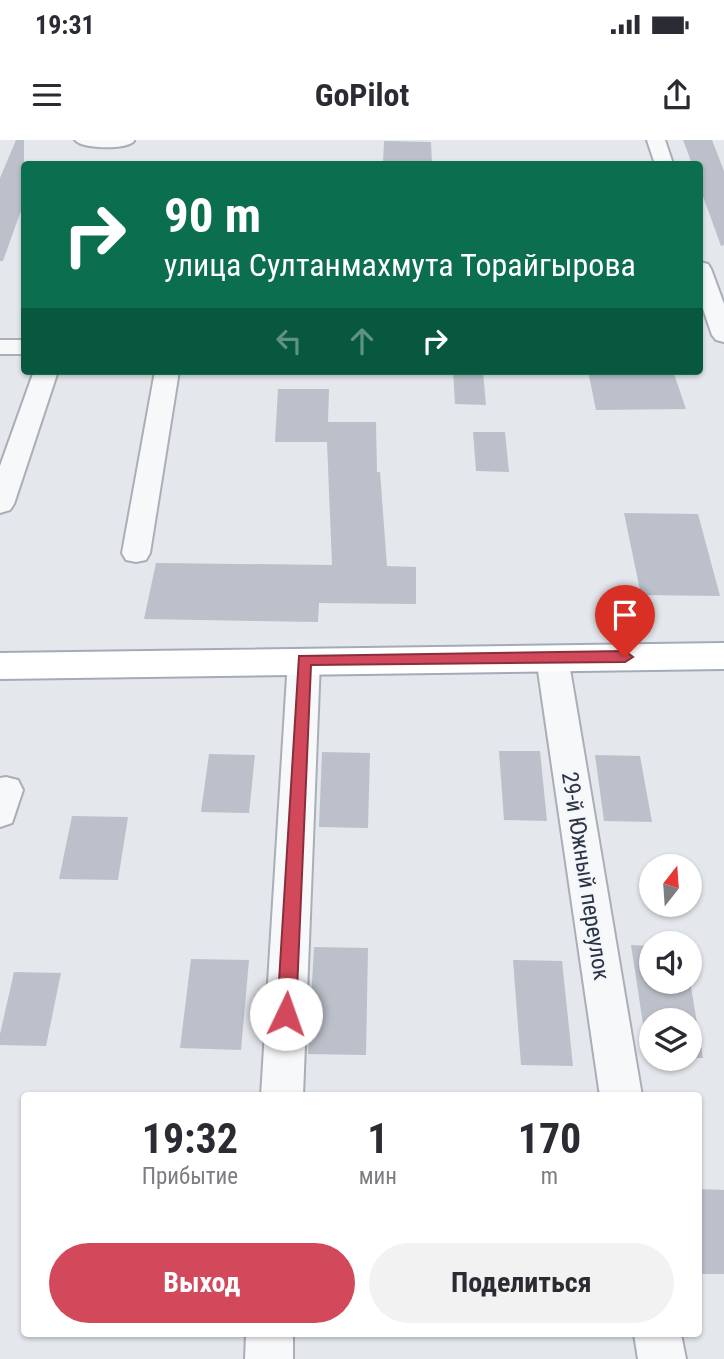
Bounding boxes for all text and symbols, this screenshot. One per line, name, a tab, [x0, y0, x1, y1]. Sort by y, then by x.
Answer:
text: 19:31	[35, 10, 95, 40]
icon: menu	[28, 76, 66, 114]
text: GoPilot	[315, 76, 409, 114]
icon: share	[658, 76, 696, 114]
text: 90 m	[164, 187, 261, 244]
icon: right	[49, 189, 140, 280]
text: улица Султанмахмута Торайгырова	[164, 246, 636, 284]
icon: left	[270, 322, 308, 360]
icon: ahead	[343, 322, 381, 360]
icon: right	[416, 322, 454, 360]
pin	[595, 585, 655, 657]
icon: arrive	[606, 596, 644, 634]
street label: 29-й Южный переулок	[556, 770, 615, 982]
north arrow	[639, 854, 702, 917]
map controls	[639, 854, 702, 1071]
button: sound	[639, 931, 702, 994]
position arrow	[249, 977, 323, 1051]
button: layers	[639, 1008, 702, 1071]
text: 19:32	[142, 1114, 238, 1163]
text: 1	[367, 1114, 388, 1163]
text: 170	[518, 1114, 581, 1163]
text: Прибытие	[142, 1163, 238, 1190]
text: мин	[359, 1163, 397, 1190]
text: m	[541, 1163, 558, 1190]
button: Выход	[49, 1243, 355, 1323]
button: Поделиться	[369, 1243, 674, 1323]

